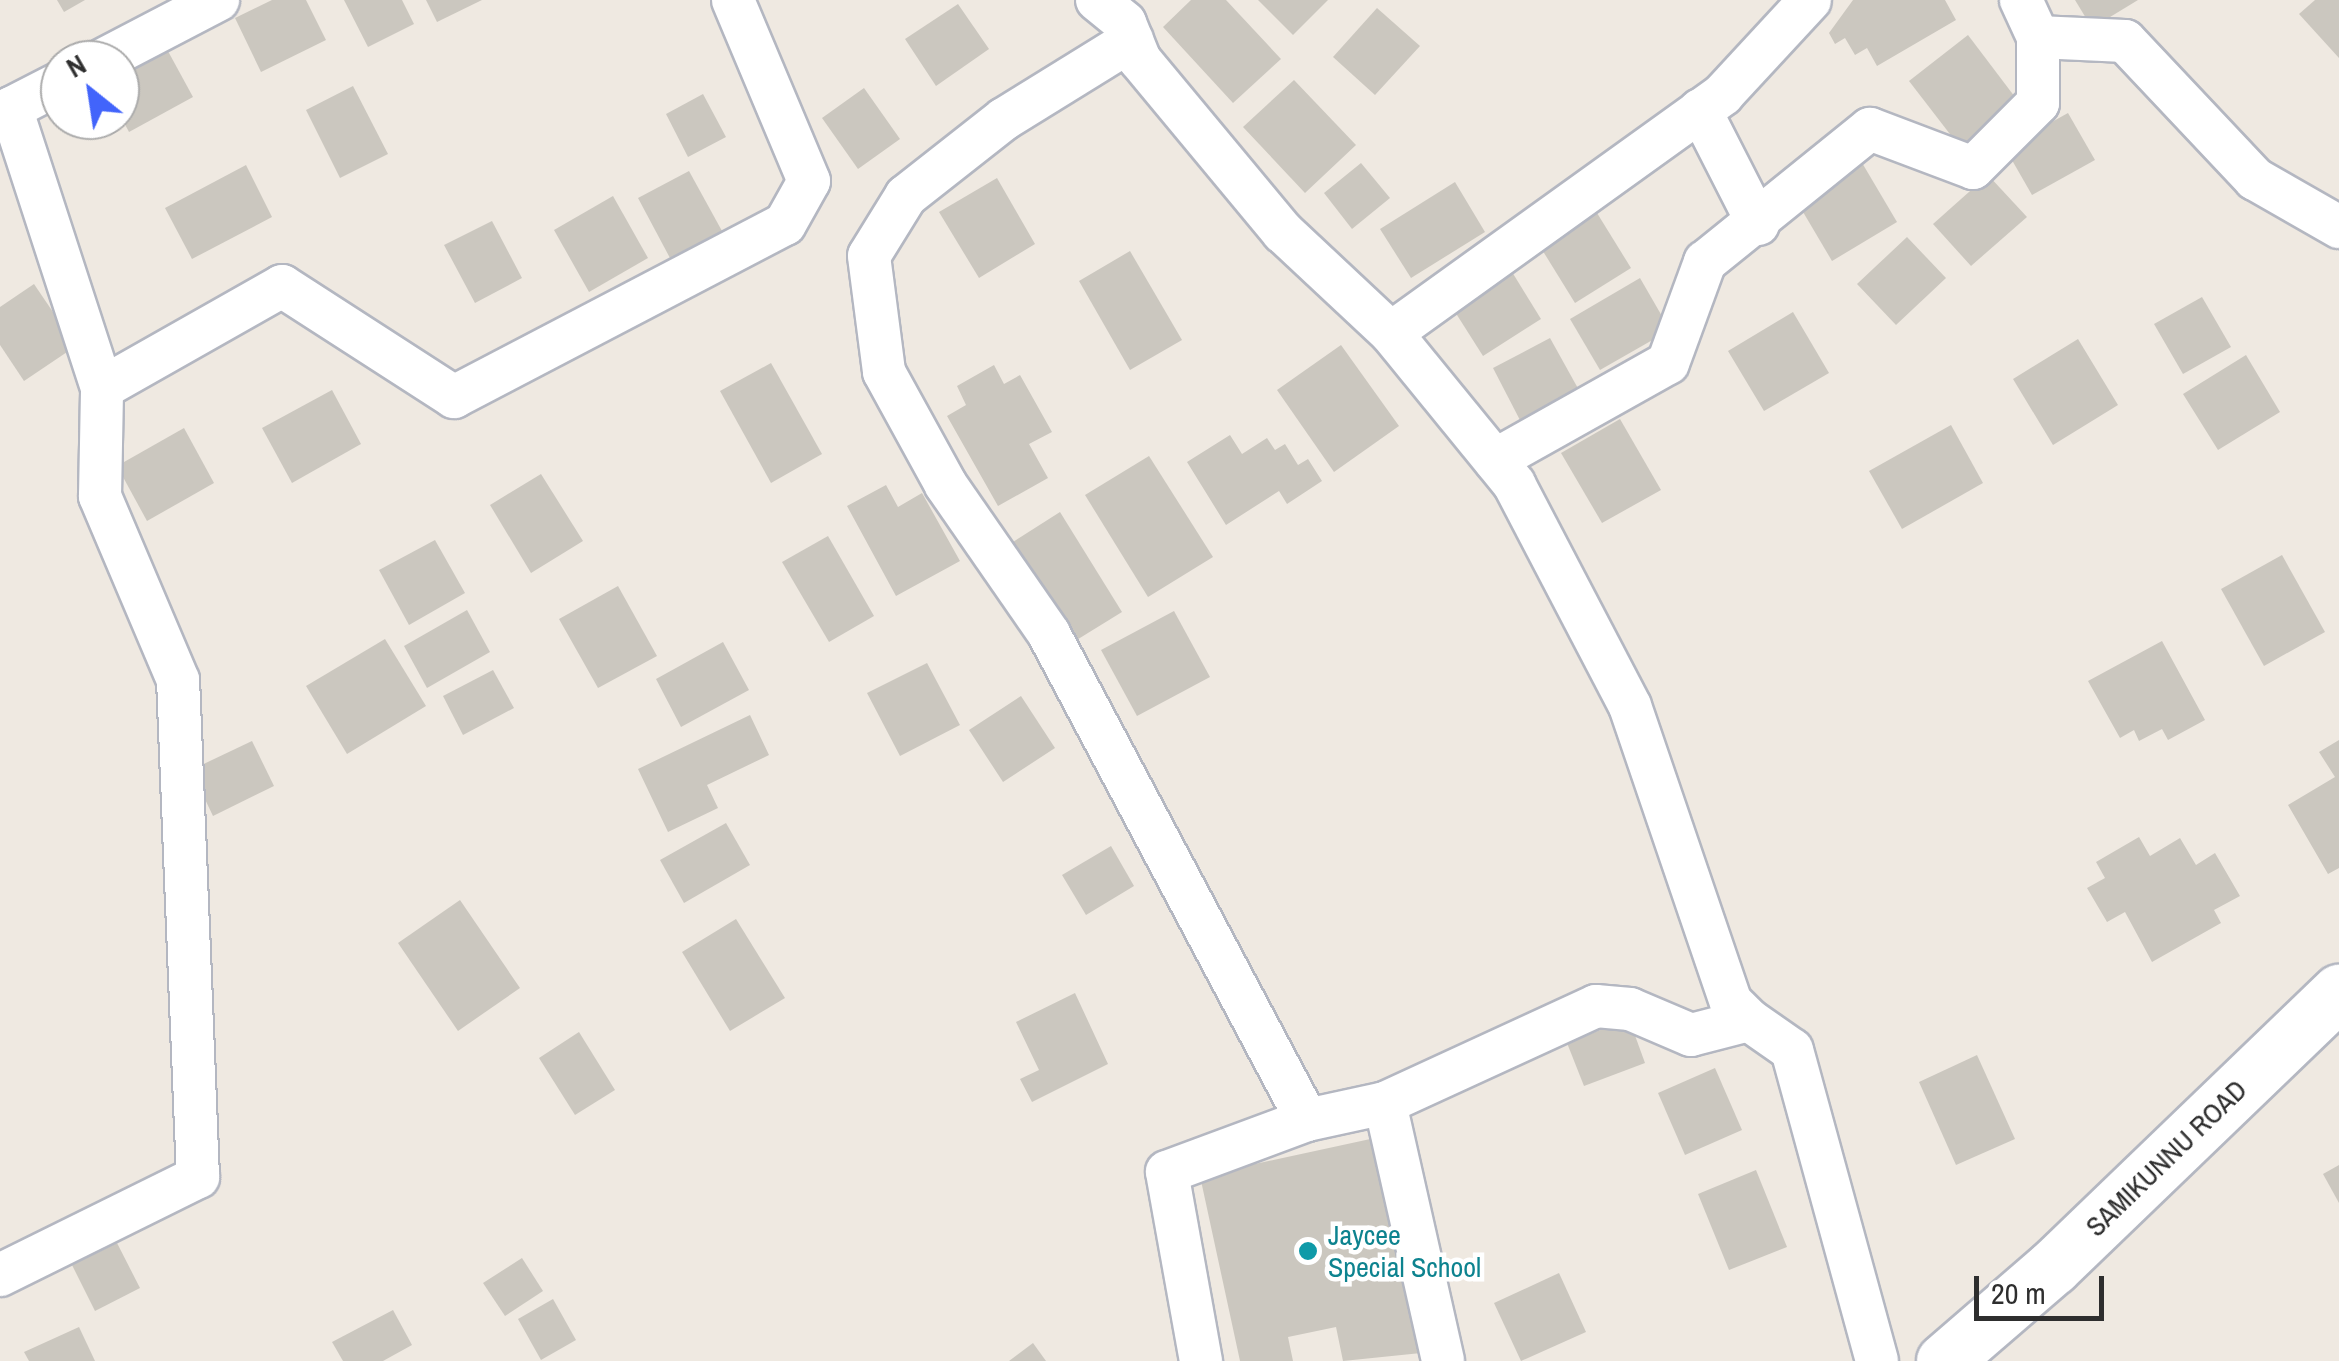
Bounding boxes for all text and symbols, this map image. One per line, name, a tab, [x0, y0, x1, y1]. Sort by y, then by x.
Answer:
north arrow	[40, 40, 140, 140]
text: N	[59, 45, 93, 86]
street label: SAMIKUNNU ROAD	[2079, 1073, 2253, 1243]
place label: Jaycee Special School	[1328, 1218, 1481, 1284]
marker: Jaycee Special School	[1297, 1240, 1319, 1262]
scale bar	[1979, 1256, 2109, 1318]
text: 20 m	[1991, 1273, 2046, 1313]

